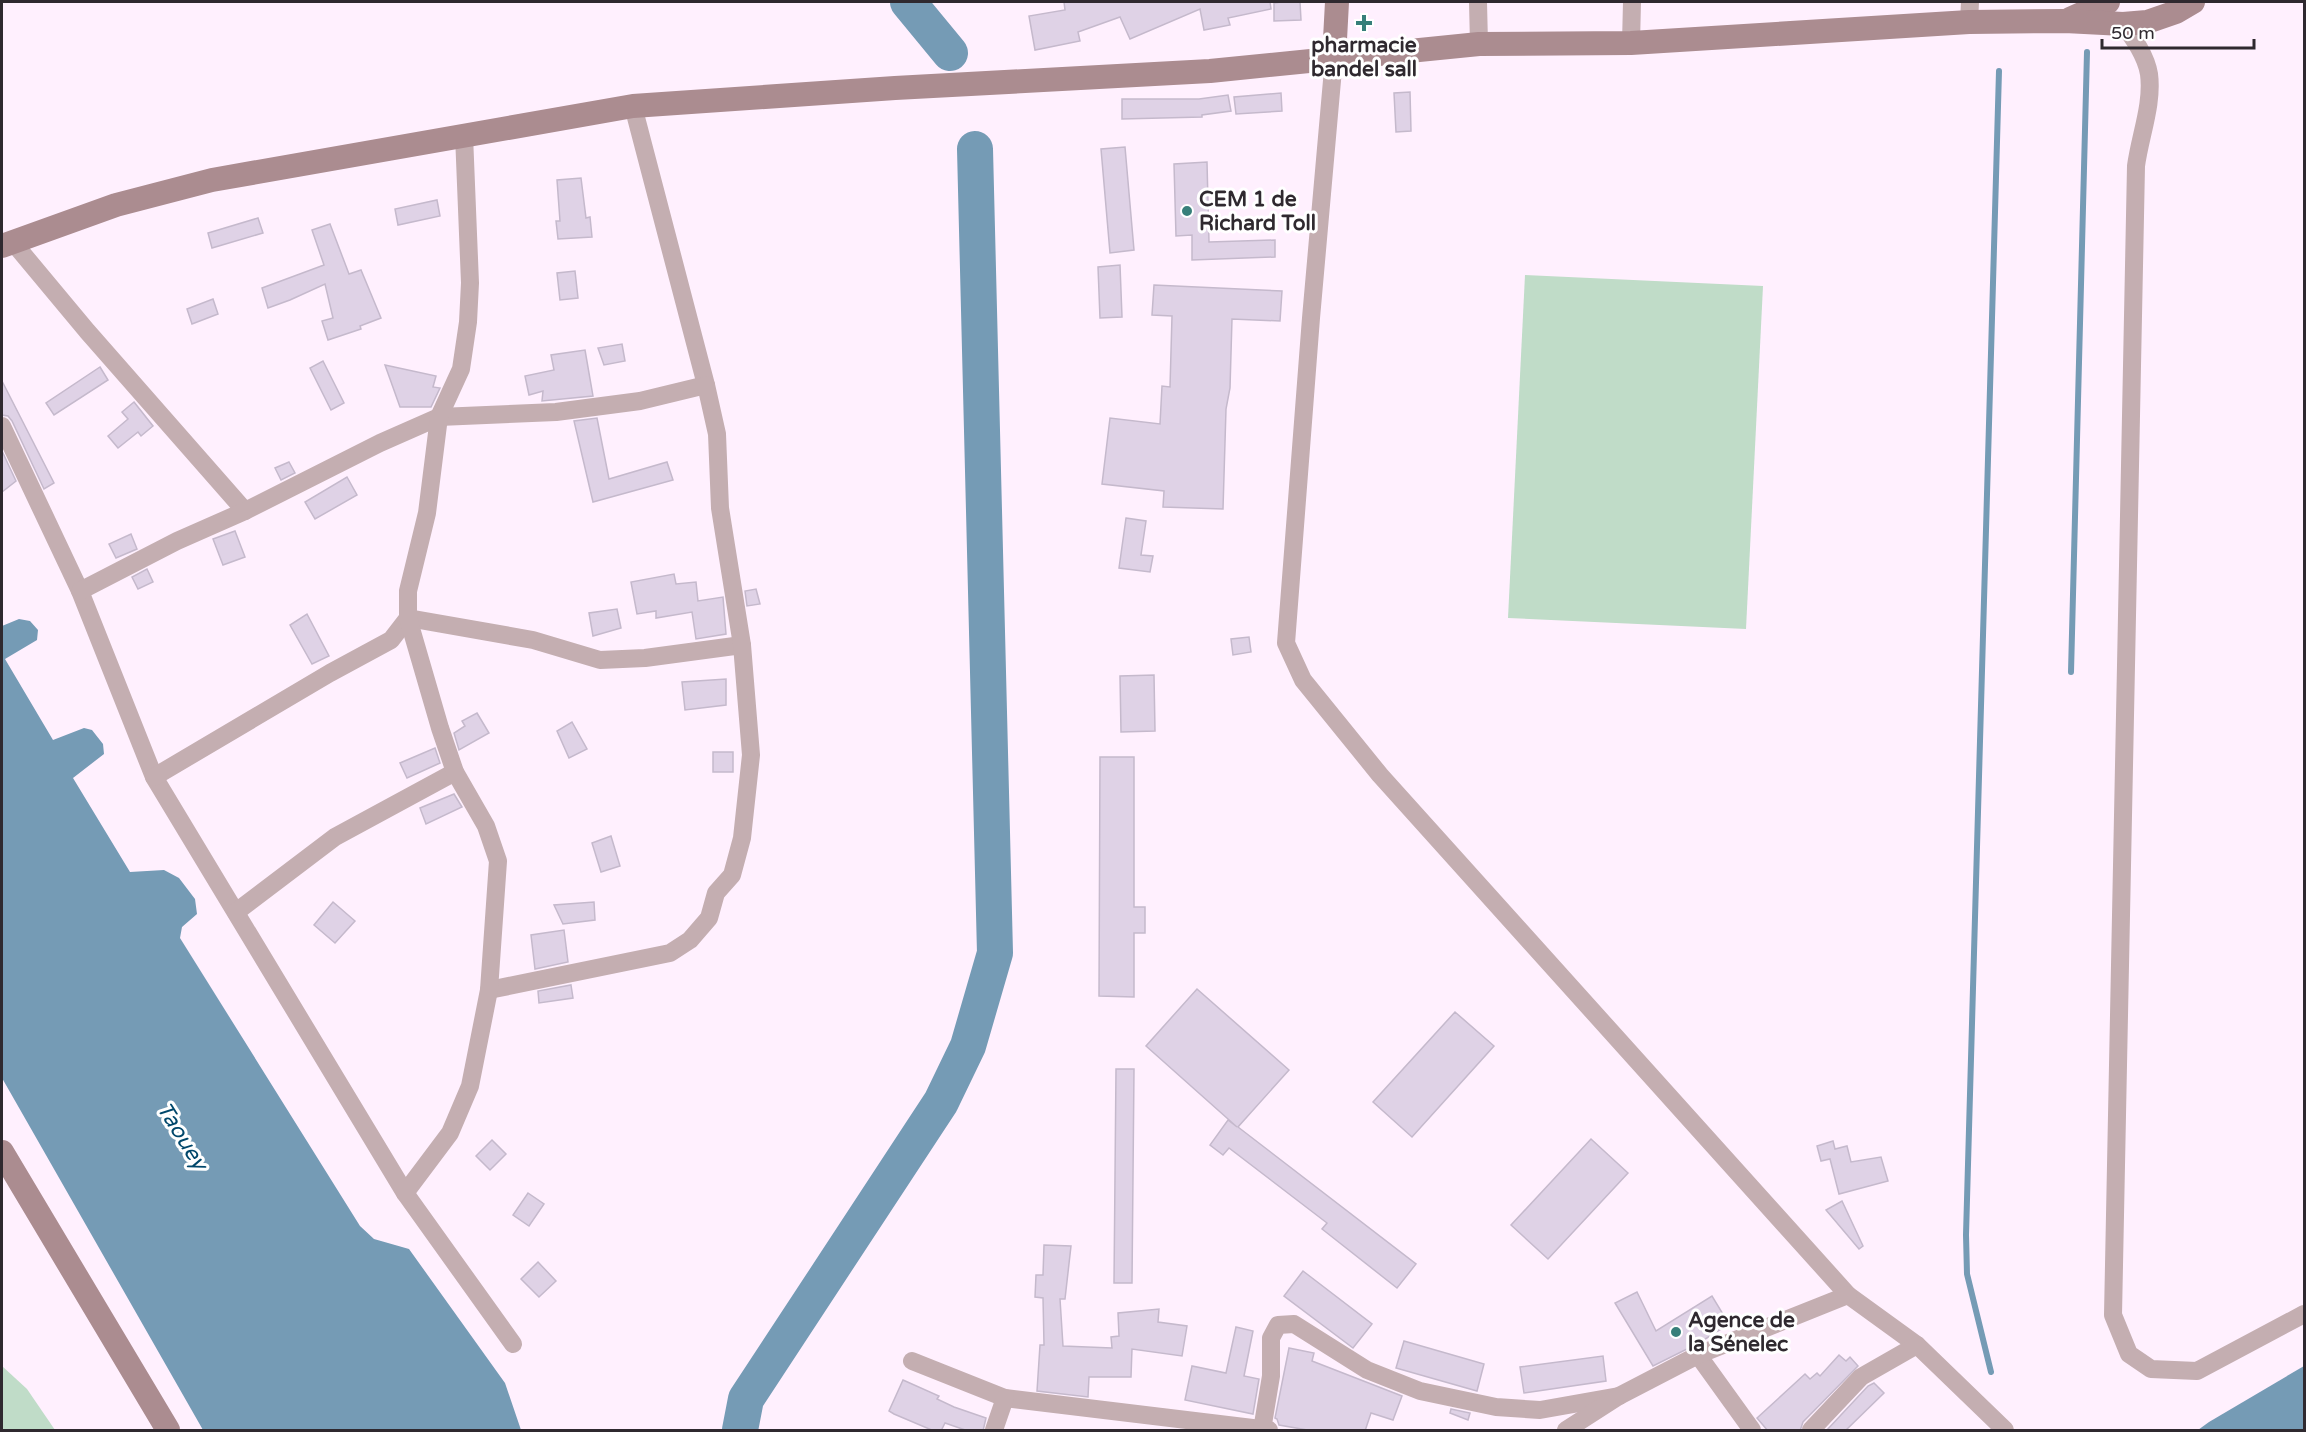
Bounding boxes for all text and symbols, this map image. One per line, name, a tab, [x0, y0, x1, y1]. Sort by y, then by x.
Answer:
scale bar	[2102, 12, 2254, 50]
marker: pharmacie bandel sall	[1357, 16, 1371, 30]
text: 50 m	[2111, 22, 2155, 44]
place label: pharmacie bandel sall	[1311, 33, 1417, 82]
place label: CEM 1 de Richard Toll	[1199, 187, 1316, 236]
marker: CEM 1 de Richard Toll	[1180, 204, 1194, 218]
water label: Taouey	[151, 1097, 214, 1177]
place label: Agence de la Sénelec	[1688, 1308, 1795, 1357]
marker: Agence de la Sénelec	[1669, 1325, 1683, 1339]

